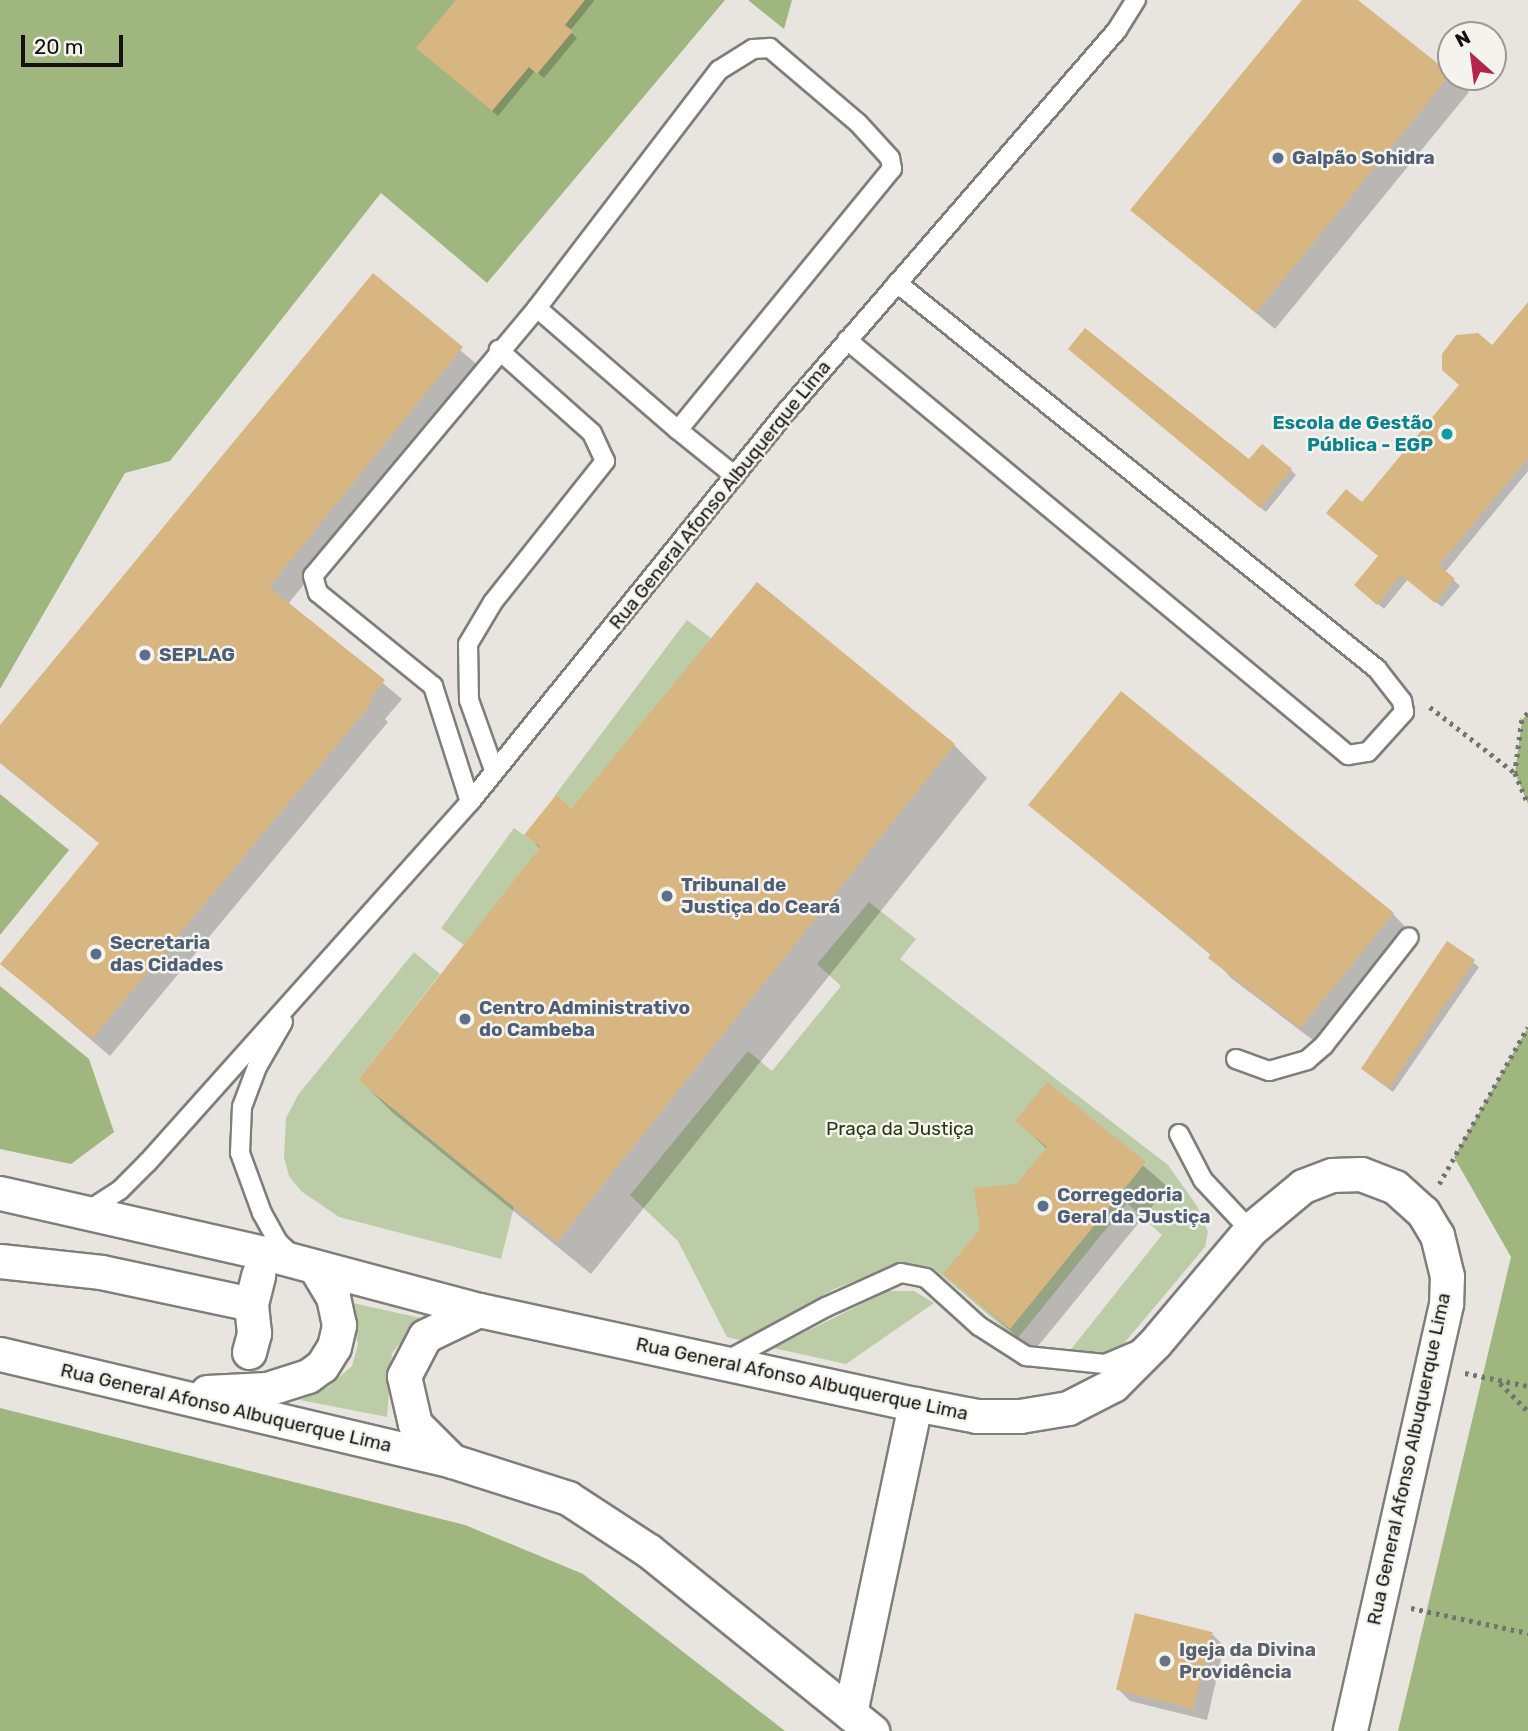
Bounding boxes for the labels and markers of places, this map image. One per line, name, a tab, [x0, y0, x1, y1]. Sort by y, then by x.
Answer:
place label: Galpão Sohidra	[1292, 147, 1435, 169]
marker: Galpão Sohidra	[1270, 150, 1286, 166]
place label: Escola de Gestão Pública - EGP	[1272, 412, 1433, 456]
marker: Escola de Gestão Pública - EGP	[1439, 426, 1455, 442]
place label: SEPLAG	[159, 644, 235, 666]
marker: SEPLAG	[137, 647, 153, 663]
place label: Tribunal de Justiça do Ceará	[681, 874, 840, 918]
marker: Tribunal de Justiça do Ceará	[659, 888, 675, 904]
place label: Secretaria das Cidades	[110, 932, 224, 976]
marker: Secretaria das Cidades	[88, 946, 104, 962]
place label: Centro Administrativo do Cambeba	[479, 997, 691, 1041]
marker: Centro Administrativo do Cambeba	[457, 1011, 473, 1027]
place label: Corregedoria Geral da Justiça	[1057, 1184, 1210, 1228]
marker: Corregedoria Geral da Justiça	[1035, 1198, 1051, 1214]
place label: Igeja da Divina Providência	[1179, 1639, 1316, 1683]
marker: Igeja da Divina Providência	[1157, 1653, 1173, 1669]

